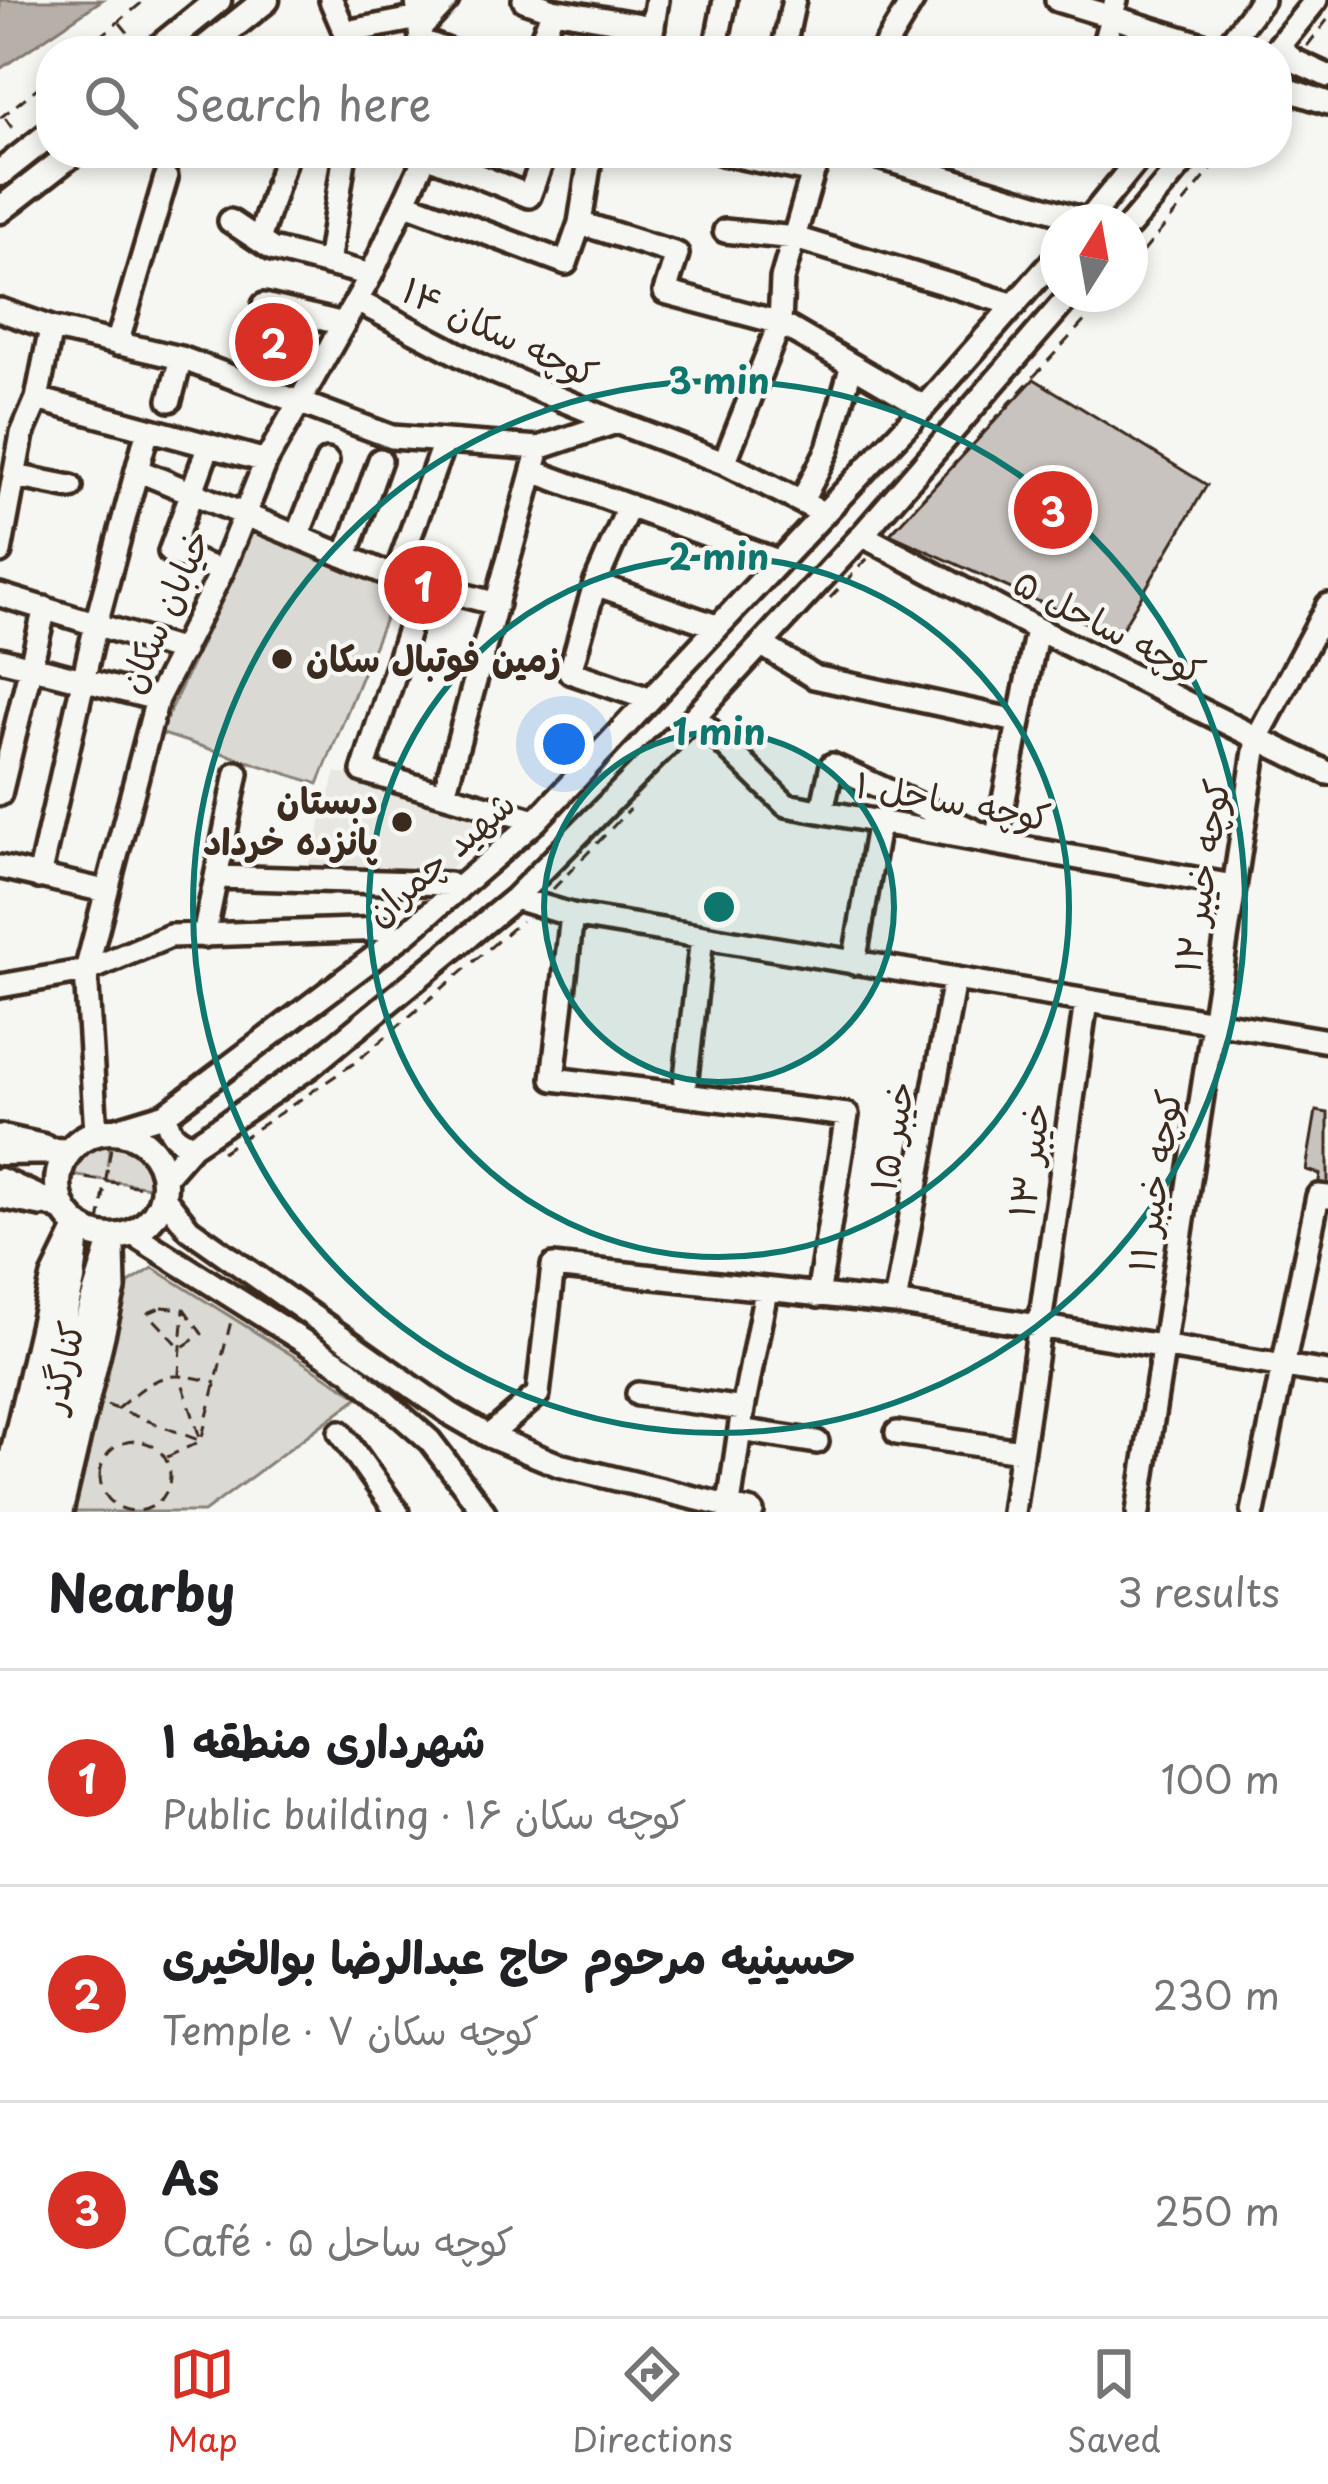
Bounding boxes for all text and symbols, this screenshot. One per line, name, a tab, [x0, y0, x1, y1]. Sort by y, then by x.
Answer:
search box	[36, 36, 1292, 168]
text: Search here	[174, 68, 431, 136]
icon: search	[78, 69, 144, 135]
north arrow	[1040, 204, 1148, 312]
street label: کوچه سکان ۱۴	[394, 261, 608, 399]
pin: 2	[235, 297, 313, 387]
text: 3 min	[668, 352, 770, 406]
pin: 3	[1014, 465, 1092, 555]
street label: خیابان سکان	[102, 520, 222, 701]
text: 2 min	[669, 528, 769, 582]
pin: 1	[384, 540, 462, 630]
street label: کوچه ساحل ۵	[1004, 554, 1215, 697]
place label: زمین فوتبال سکان	[306, 630, 561, 684]
marker: زمین فوتبال سکان	[269, 646, 295, 672]
text: 1 min	[672, 703, 766, 757]
your location	[534, 714, 594, 774]
street label: کوچه ساحل ۱	[851, 755, 1055, 843]
place label: دبستان پانزده خرداد	[203, 772, 379, 867]
street label: کوچه خیبر ۱۲	[1158, 775, 1242, 976]
street label: شهید چمران	[352, 776, 526, 937]
marker: دبستان پانزده خرداد	[389, 809, 415, 835]
centre of rings	[698, 886, 740, 928]
street label: خیبر ۱۵	[854, 1076, 926, 1195]
street label: کوچه خیبر ۱۱	[1112, 1085, 1194, 1276]
street label: خیبر ۱۳	[992, 1099, 1062, 1221]
street label: کنارگذر	[23, 1316, 97, 1420]
text: Nearby	[48, 1552, 235, 1629]
text: 3 results	[1117, 1561, 1280, 1620]
text: شهرداری منطقه ١	[162, 1705, 485, 1773]
text: 1	[78, 1748, 96, 1807]
text: 100 m	[1161, 1748, 1280, 1807]
text: Public building · کوچه سکان ۱۶	[162, 1783, 687, 1842]
text: حسینیه مرحوم حاج عبدالرضا بوالخیری	[162, 1921, 856, 1989]
text: 2	[73, 1964, 101, 2023]
text: 230 m	[1153, 1964, 1280, 2023]
text: Temple · کوچه سکان ۷	[162, 1999, 539, 2058]
text: As	[162, 2142, 219, 2210]
text: 3	[74, 2180, 100, 2239]
text: 250 m	[1155, 2180, 1280, 2239]
text: Café · کوچه ساحل ۵	[162, 2210, 514, 2269]
tab: Map	[167, 2341, 238, 2463]
tab: Directions	[572, 2341, 733, 2463]
tab: Saved	[1067, 2341, 1161, 2463]

